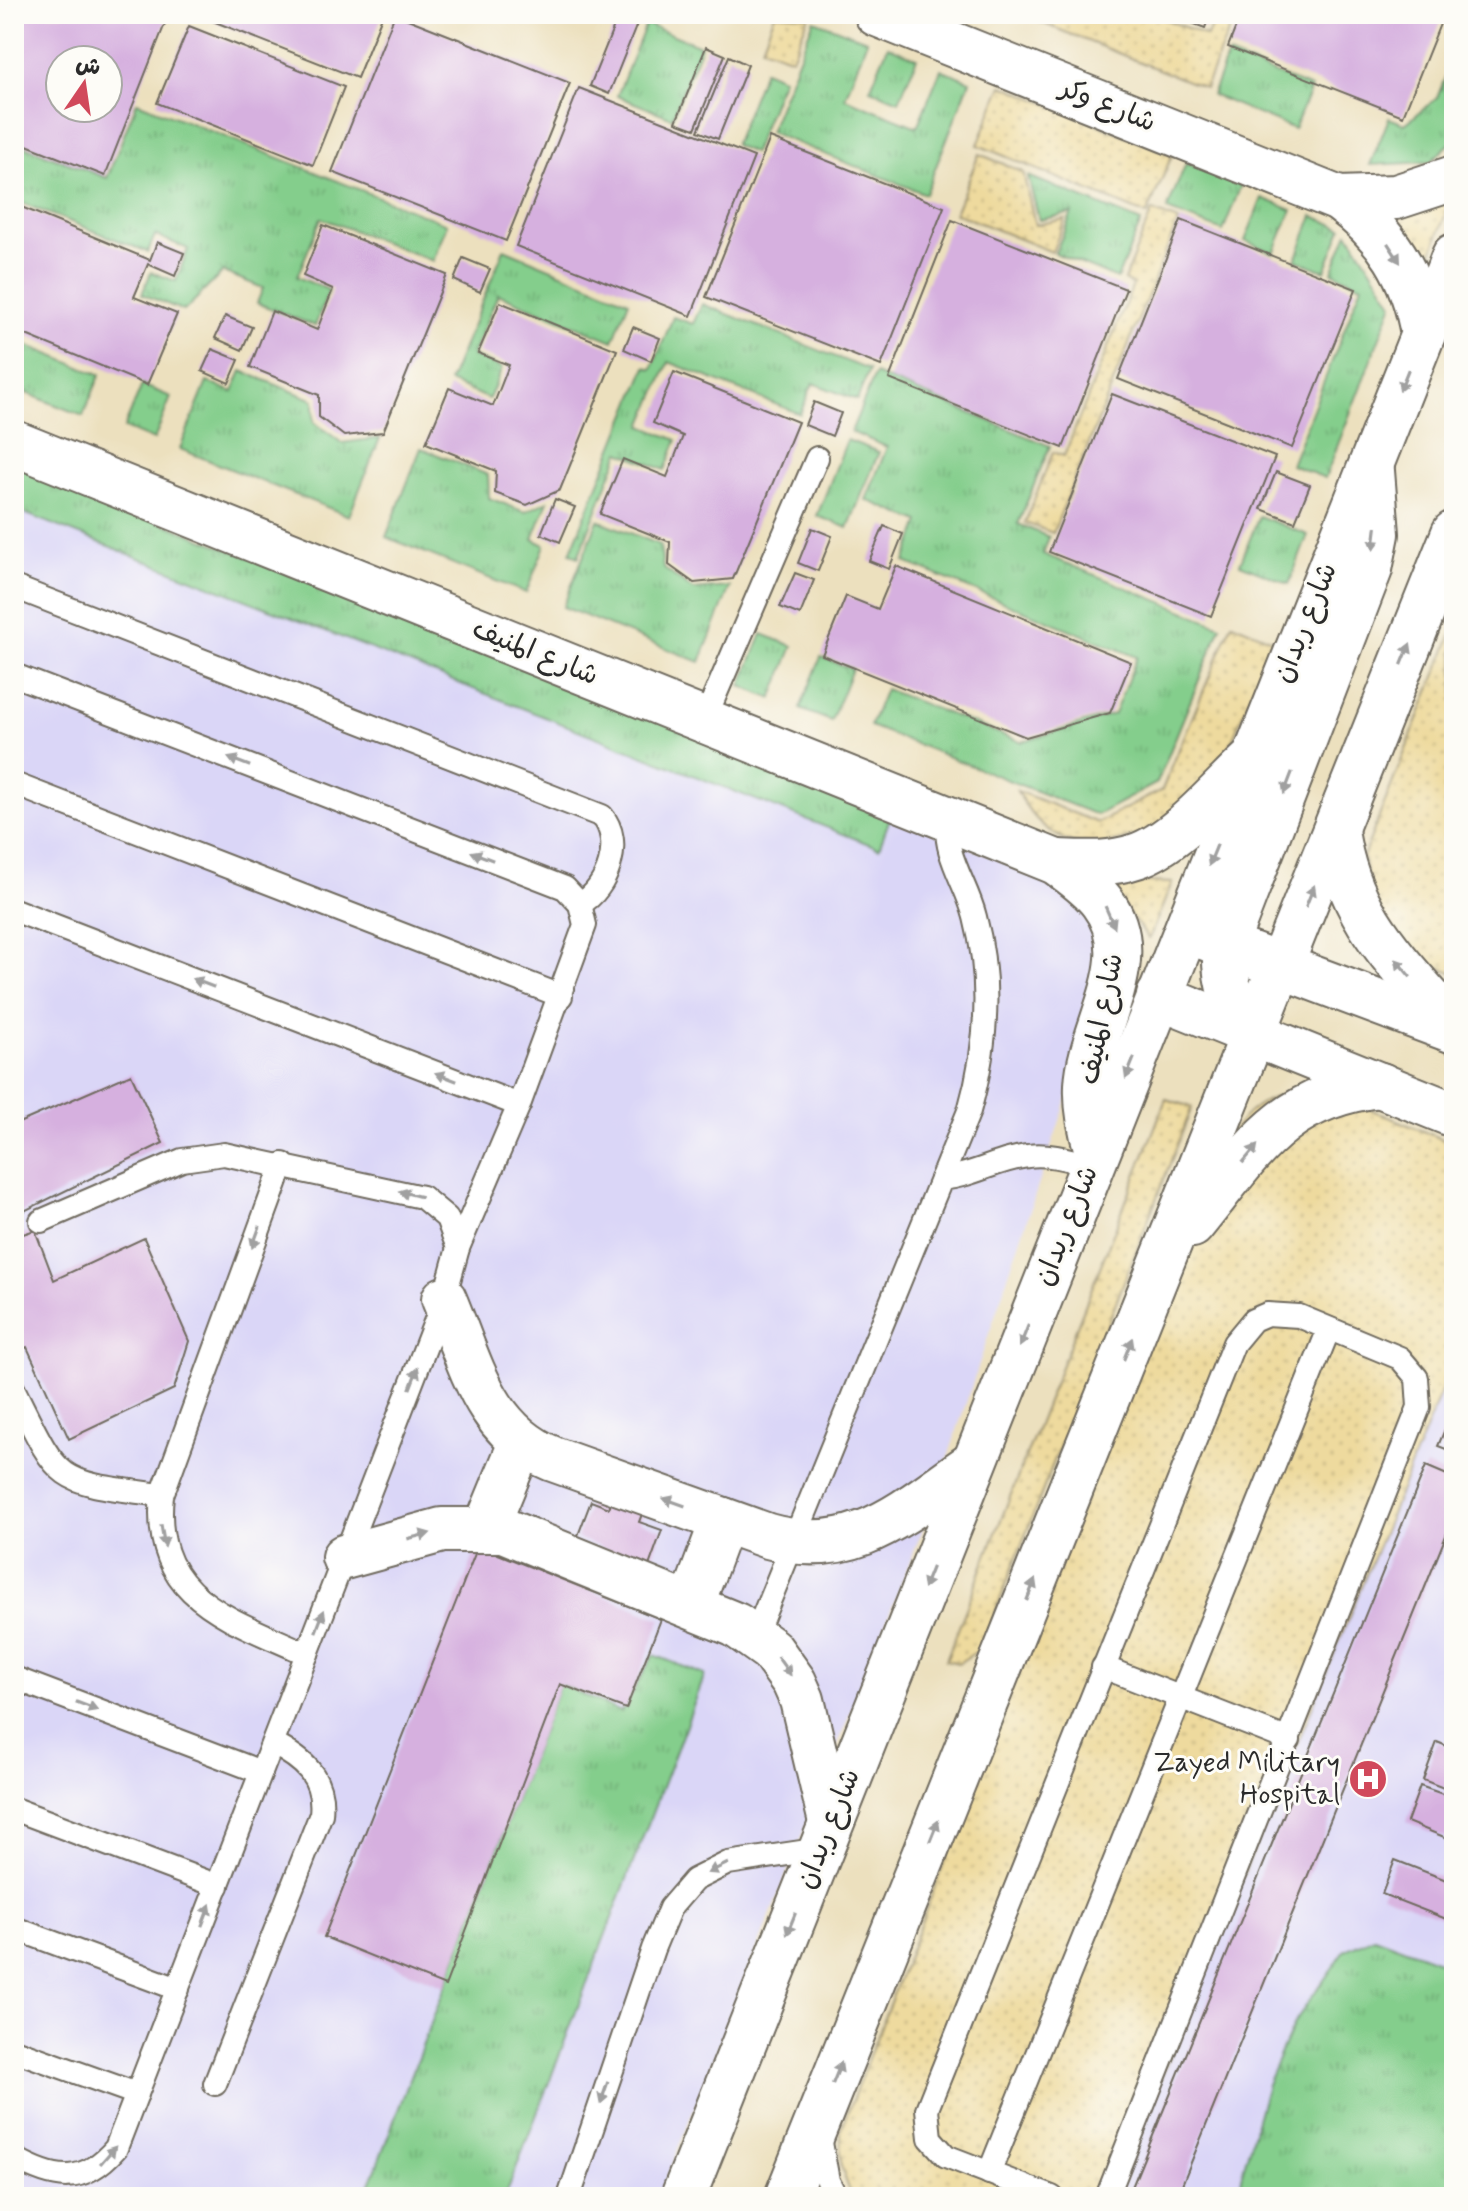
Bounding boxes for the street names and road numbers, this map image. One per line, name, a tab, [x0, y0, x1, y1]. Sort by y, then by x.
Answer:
street label: شارع وكر	[1053, 69, 1161, 142]
street label: شارع ربدان	[1265, 557, 1347, 689]
street label: شارع المنيف	[466, 611, 604, 695]
street label: شارع المنيف	[1071, 950, 1133, 1088]
street label: شارع ربدان	[1026, 1160, 1108, 1292]
street label: شارع ربدان	[788, 1763, 870, 1895]

